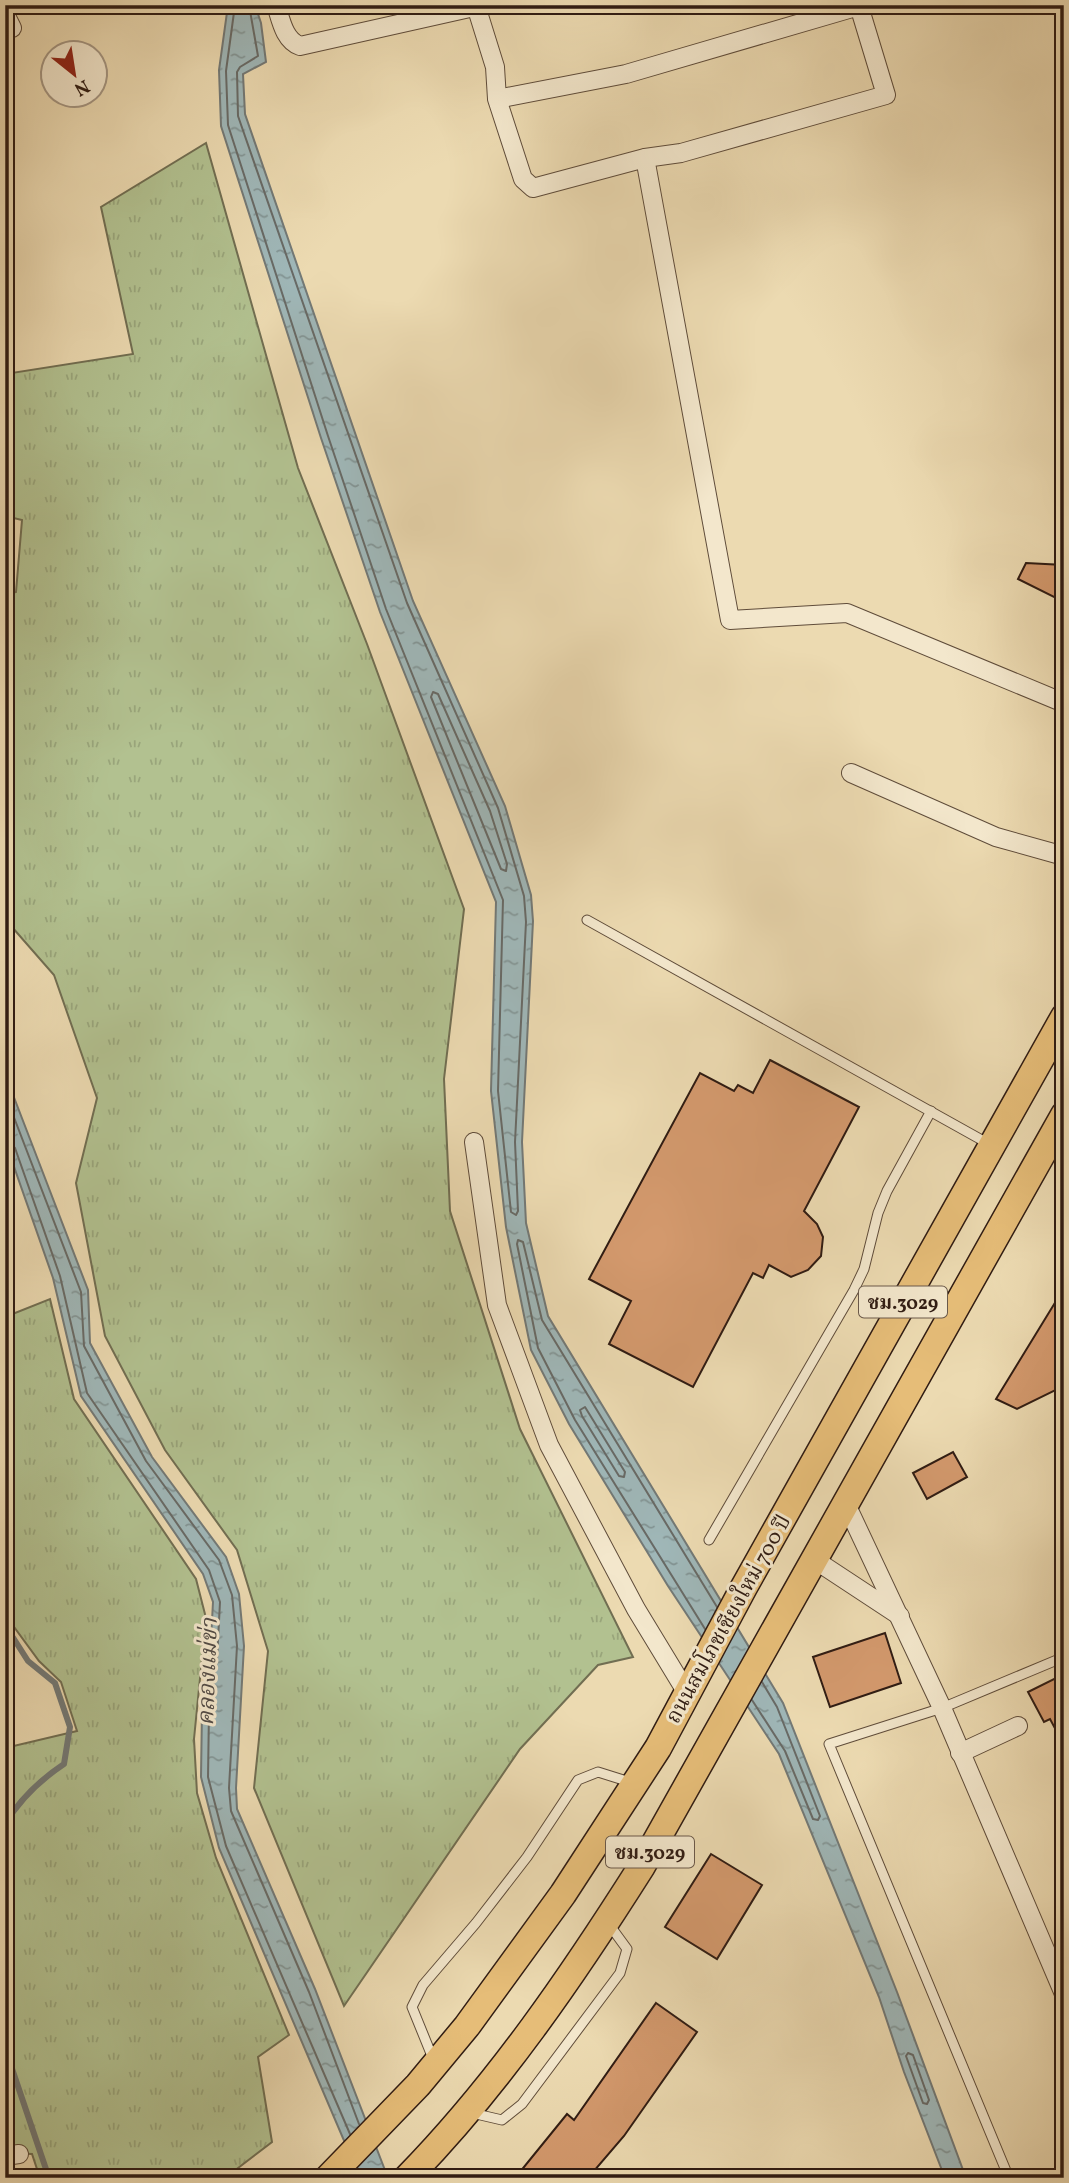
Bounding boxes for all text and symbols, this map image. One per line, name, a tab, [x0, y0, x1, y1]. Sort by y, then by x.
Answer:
north arrow	[38, 38, 108, 108]
text: N	[69, 72, 94, 102]
road number: ชม.3029	[859, 1286, 947, 1318]
street label: ถนนสมโภชเชียงใหม่ 700 ปี	[658, 1509, 799, 1729]
water label: คลองแม่ข่า	[191, 1617, 227, 1726]
road number: ชม.3029	[606, 1836, 694, 1868]

